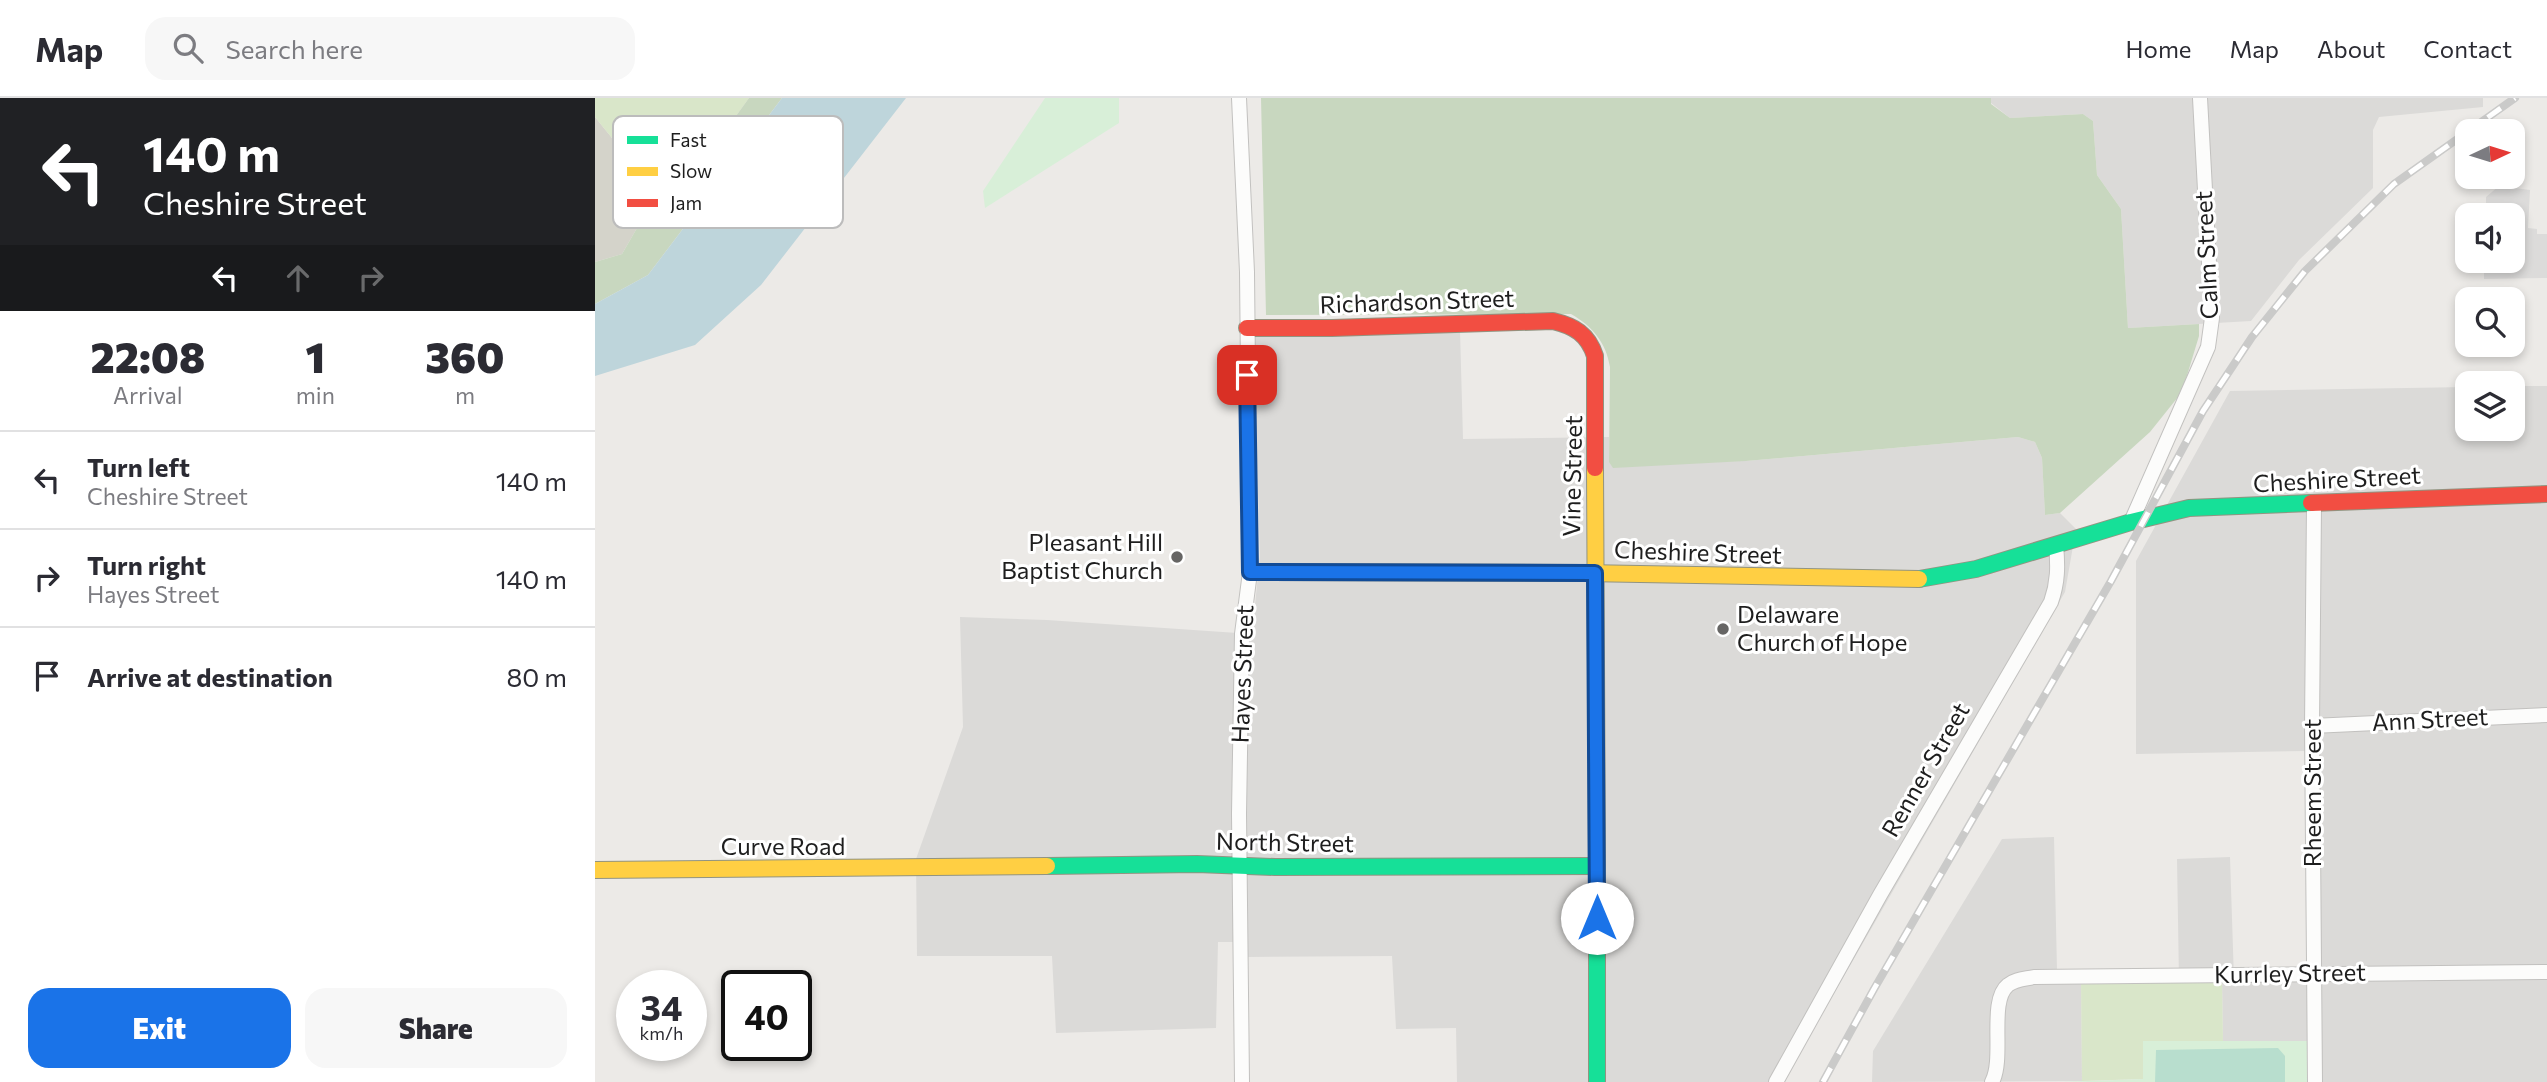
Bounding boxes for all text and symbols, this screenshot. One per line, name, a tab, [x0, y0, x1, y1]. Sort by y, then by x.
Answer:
search box	[145, 17, 635, 80]
text: Map	[35, 28, 103, 69]
icon: search	[169, 29, 207, 67]
text: Search here	[225, 33, 363, 64]
text: Home	[2126, 34, 2192, 63]
text: Map	[2230, 34, 2279, 63]
text: About	[2317, 34, 2385, 63]
text: Contact	[2423, 34, 2512, 63]
legend	[613, 116, 843, 228]
north arrow	[2455, 119, 2525, 189]
map controls	[2455, 119, 2525, 441]
text: 140 m	[143, 122, 280, 182]
icon: left	[28, 126, 119, 217]
text: Fast	[670, 128, 707, 151]
text: Slow	[670, 159, 712, 182]
text: Cheshire Street	[143, 182, 367, 222]
street label: Calm Street	[2188, 190, 2223, 320]
text: Jam	[670, 191, 702, 214]
button: sound	[2455, 203, 2525, 273]
icon: left	[206, 259, 244, 297]
icon: ahead	[279, 259, 317, 297]
icon: right	[352, 259, 390, 297]
street label: Richardson Street	[1319, 283, 1515, 318]
button: search	[2455, 287, 2525, 357]
text: 22:08	[90, 330, 205, 382]
text: 1	[305, 330, 325, 382]
text: 360	[425, 330, 504, 382]
pin	[1217, 345, 1277, 405]
icon: arrive	[1228, 356, 1266, 394]
button: layers	[2455, 371, 2525, 441]
text: Arrival	[113, 381, 183, 409]
text: min	[296, 381, 335, 409]
text: m	[455, 381, 475, 409]
street label: Vine Street	[1556, 415, 1587, 537]
text: Turn left	[87, 451, 190, 482]
street label: Cheshire Street	[2252, 460, 2422, 497]
icon: left	[28, 461, 66, 499]
text: 140 m	[496, 465, 567, 496]
text: Cheshire Street	[87, 482, 248, 510]
place label: Pleasant Hill Baptist Church	[1001, 527, 1163, 584]
street label: Cheshire Street	[1614, 534, 1783, 569]
text: Turn right	[87, 549, 206, 580]
marker: Pleasant Hill Baptist Church	[1169, 549, 1185, 565]
icon: right	[28, 559, 66, 597]
text: 140 m	[496, 563, 567, 594]
text: Hayes Street	[87, 580, 220, 608]
place label: Delaware Church of Hope	[1737, 599, 1907, 656]
street label: Hayes Street	[1225, 604, 1258, 744]
marker: Delaware Church of Hope	[1715, 621, 1731, 637]
icon: arrive	[28, 657, 66, 695]
text: Arrive at destination	[87, 661, 333, 692]
text: 80 m	[507, 661, 567, 692]
street label: Renner Street	[1875, 697, 1975, 842]
street label: Ann Street	[2371, 701, 2489, 736]
street label: Rheem Street	[2297, 719, 2326, 867]
street label: North Street	[1216, 826, 1354, 857]
street label: Curve Road	[721, 831, 845, 860]
position arrow	[1560, 881, 1634, 955]
street label: Kurrley Street	[2214, 957, 2366, 988]
speed limit sign: 40	[721, 970, 812, 1061]
text: 34	[641, 985, 682, 1028]
button: Exit	[28, 988, 291, 1068]
button: Share	[305, 988, 567, 1068]
text: km/h	[640, 1022, 683, 1044]

